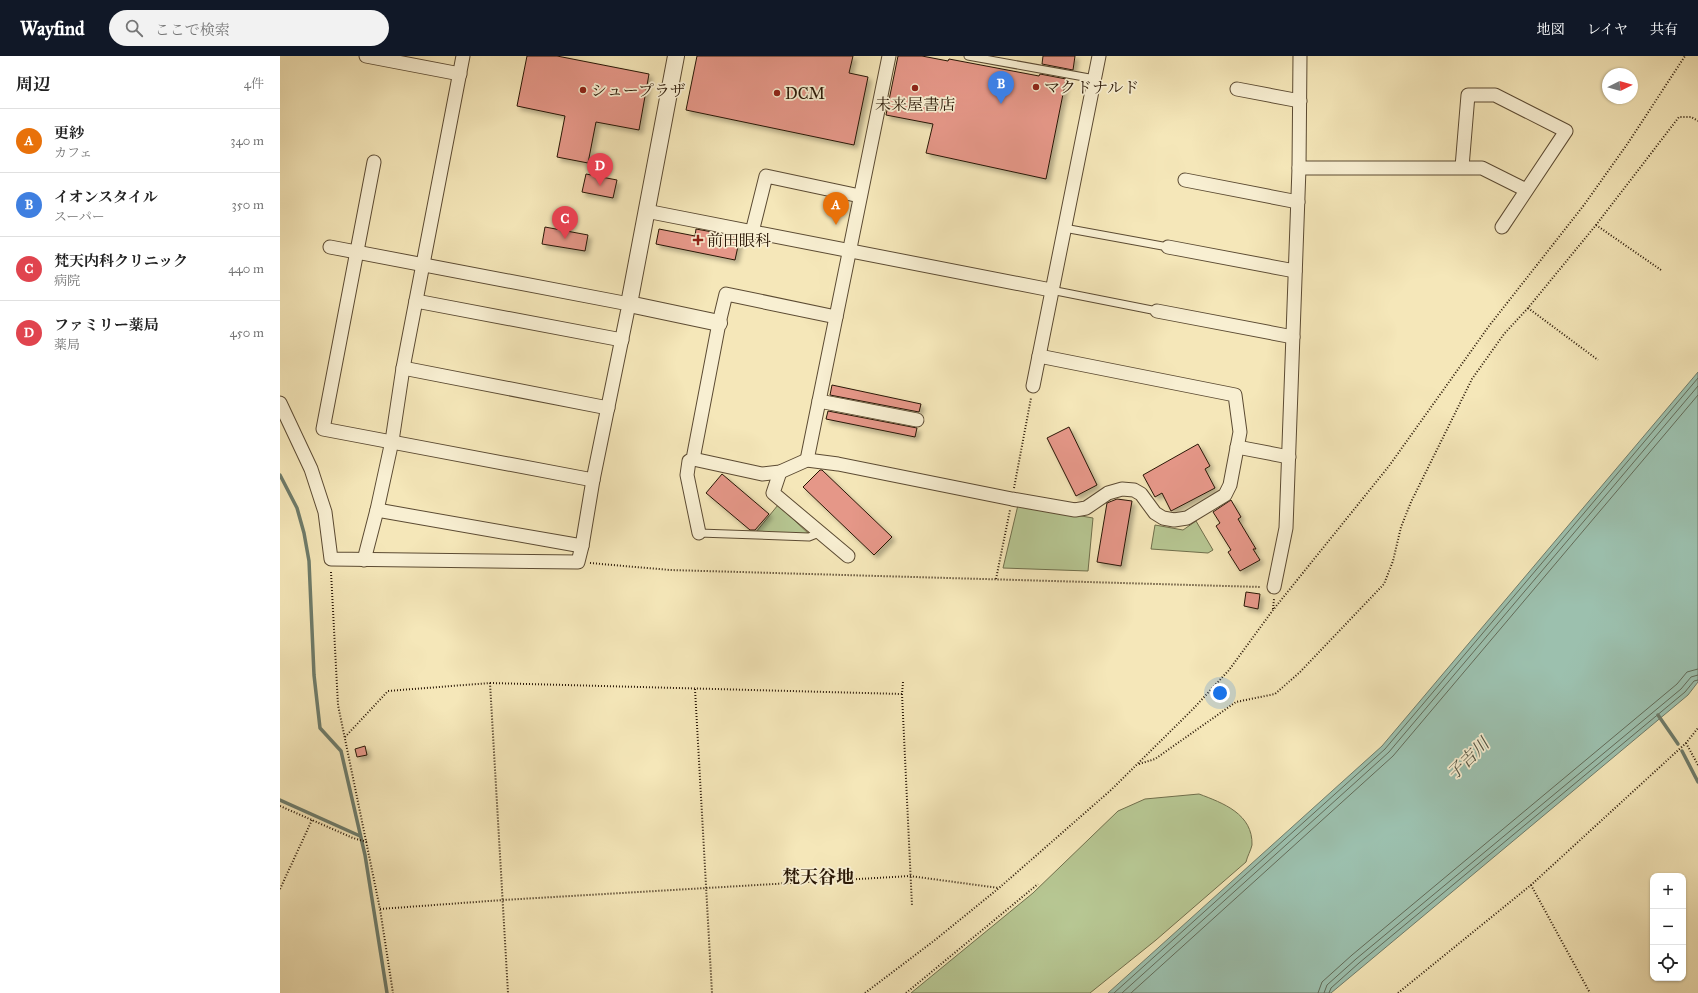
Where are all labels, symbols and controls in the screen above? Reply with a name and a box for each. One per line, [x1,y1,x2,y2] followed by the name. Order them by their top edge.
[109,10,389,46] search box
[20,17,85,40] text: Wayfind
[123,17,145,39] icon: search
[155,21,230,39] text: ここで検索
[1537,21,1565,38] text: 地図
[1587,21,1628,38] text: レイヤ
[1650,21,1678,38] text: 共有
[1602,68,1638,104] north arrow
[988,71,1014,104] pin: B
[16,74,50,95] text: 周辺
[244,76,264,92] text: 4件
[1044,78,1139,97] place label: マクドナルド
[591,81,686,100] place label: シュープラザ
[1031,82,1041,92] marker: マクドナルド
[910,83,920,93] marker: 未来屋書店
[785,84,825,103] place label: DCM
[578,85,588,95] marker: シュープラザ
[772,88,782,98] marker: DCM
[875,95,955,114] place label: 未来屋書店
[54,124,84,142] text: 更紗
[25,133,33,149] text: A
[230,133,264,149] text: 340 m
[54,145,92,161] text: カフェ
[587,153,613,186] pin: D
[54,188,158,206] text: イオンスタイル
[823,192,849,225] pin: A
[25,197,33,213] text: B
[231,197,264,213] text: 350 m
[552,206,578,239] pin: C
[54,209,105,225] text: スーパー
[707,231,771,250] place label: 前田眼科
[692,234,704,246] marker: 前田眼科
[54,252,188,270] text: 梵天内科クリニック
[25,261,33,277] text: C
[228,261,264,277] text: 440 m
[54,273,80,289] text: 病院
[54,316,159,334] text: ファミリー薬局
[24,325,34,341] text: D
[229,325,264,341] text: 450 m
[54,337,80,353] text: 薬局
[1210,683,1230,703] your location
[1443,732,1495,784] water label: 子吉川
[782,866,854,888] district label: 梵天谷地
[1650,873,1686,981] map controls
[1650,873,1686,909] button: +
[1650,909,1686,945] button: −
[1650,945,1686,981] button: locate

